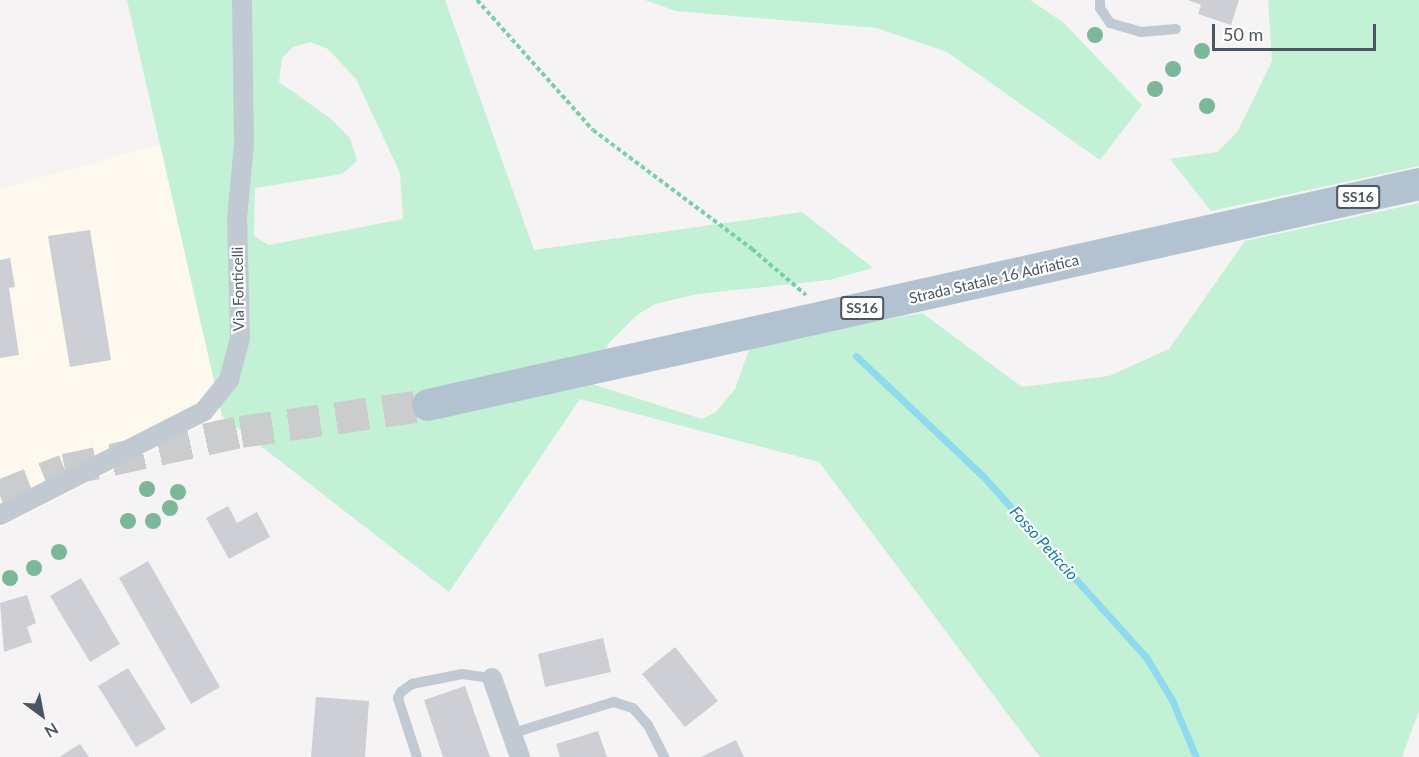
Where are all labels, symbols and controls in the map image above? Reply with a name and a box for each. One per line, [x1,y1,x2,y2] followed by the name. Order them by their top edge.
[1215,12,1378,50] scale bar
[1223,23,1263,45] text: 50 m
[1336,186,1380,208] road number: SS16
[228,247,248,331] street label: Via Fonticelli
[907,251,1081,307] street label: Strada Statale 16 Adriatica
[840,297,884,319] road number: SS16
[1006,502,1082,584] water label: Fosso Peticcio
[12,685,72,745] north arrow
[42,719,62,742] text: N

